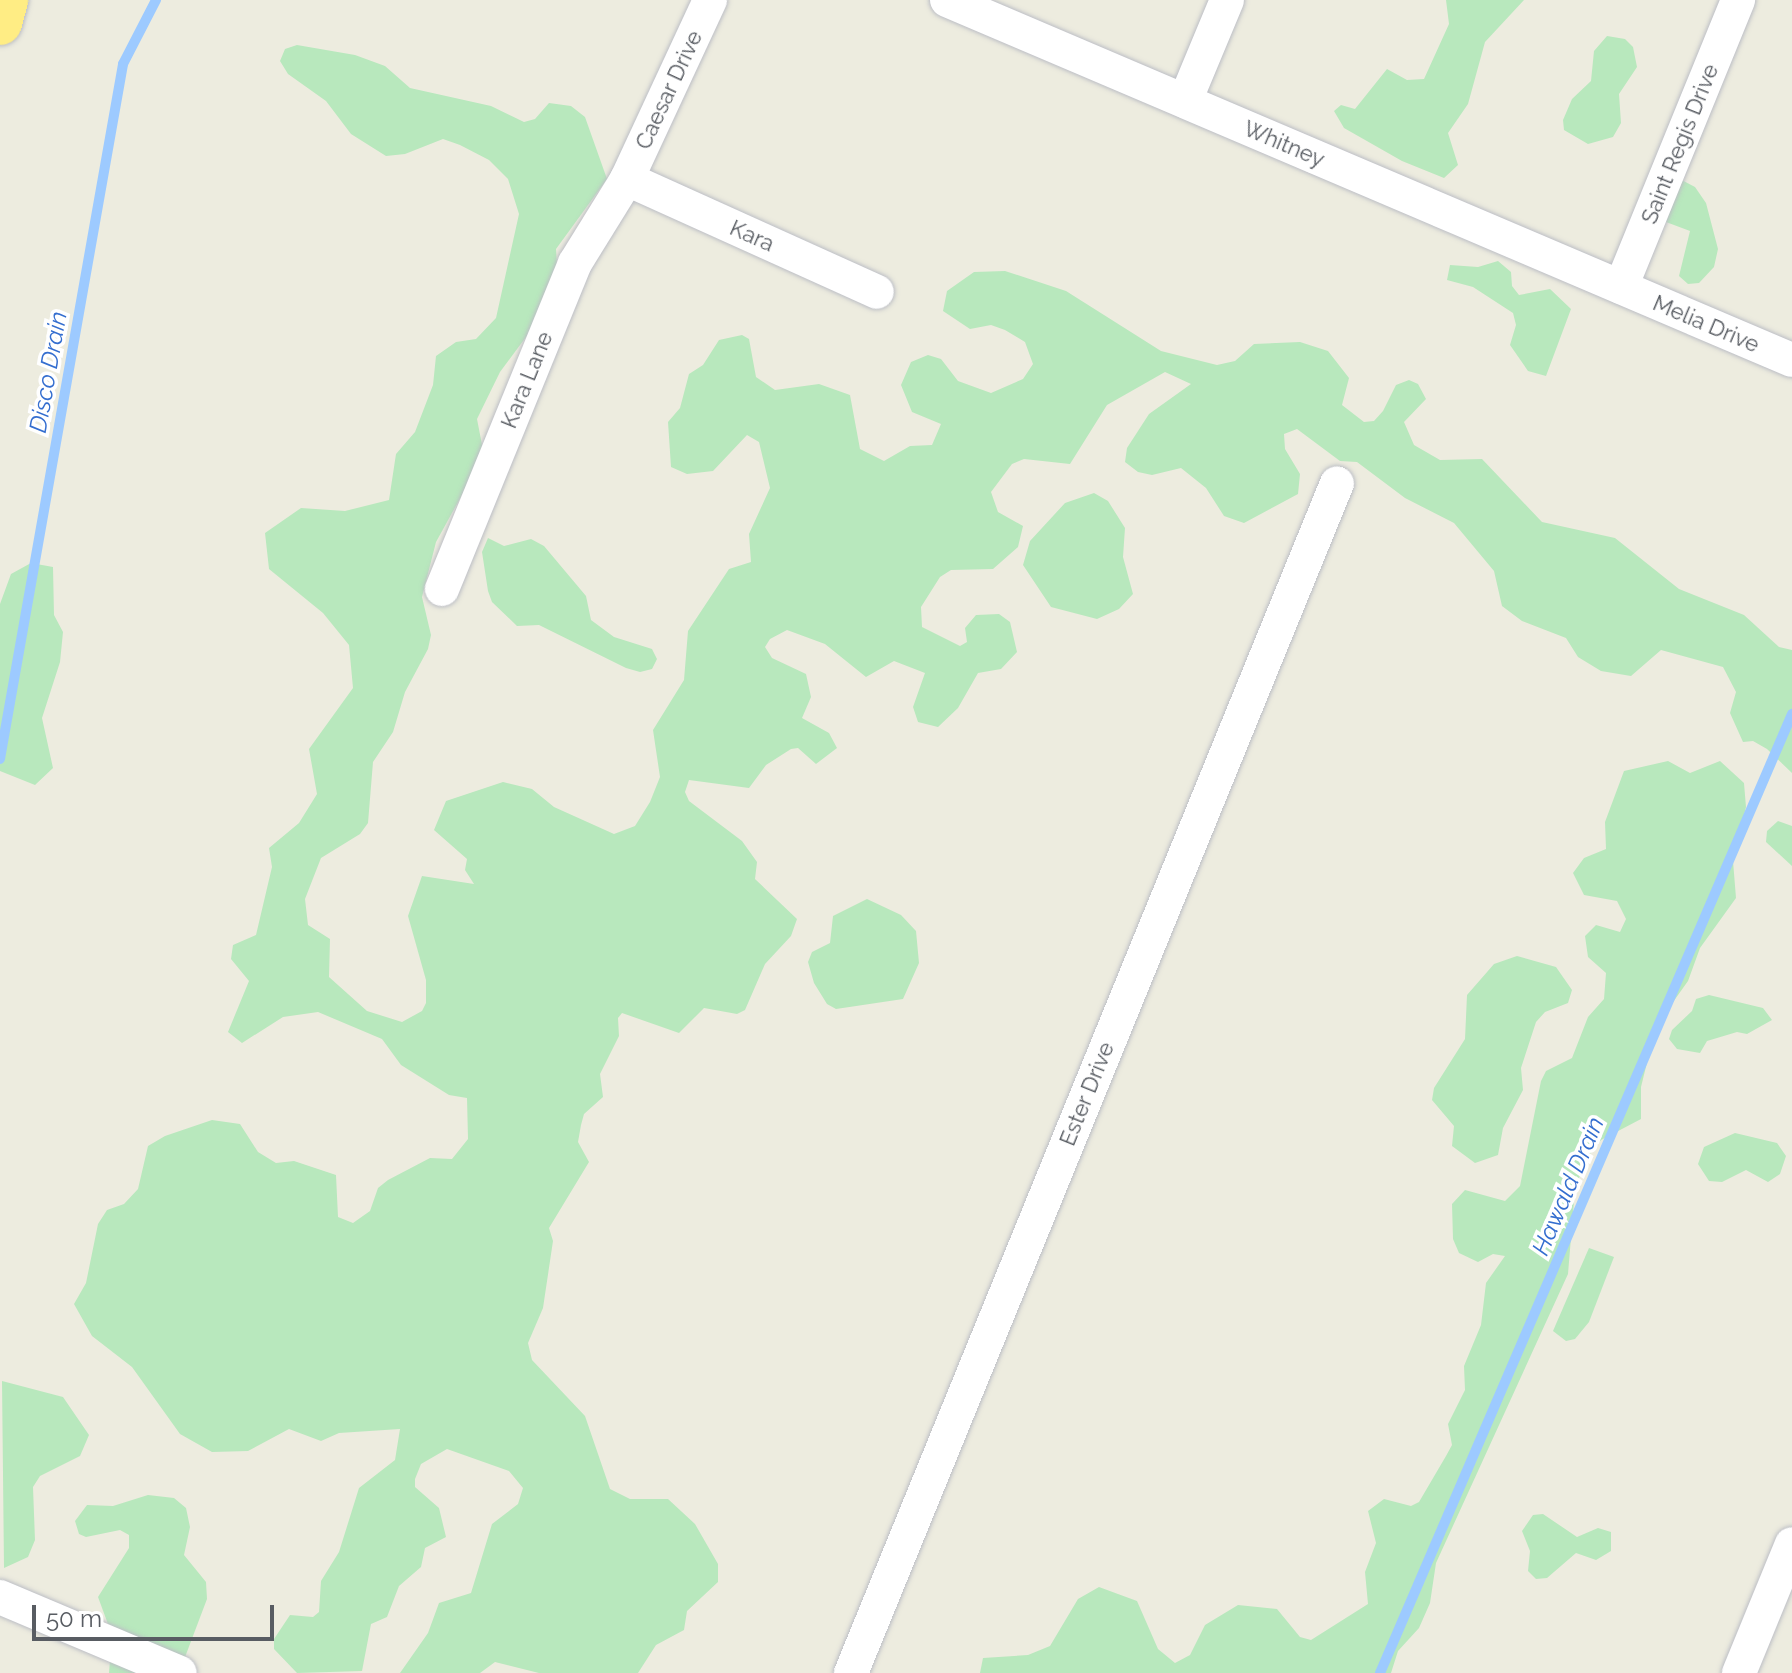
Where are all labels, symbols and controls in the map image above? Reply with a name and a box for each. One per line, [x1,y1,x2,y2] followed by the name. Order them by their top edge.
[630,26,708,154] street label: Caesar Drive
[1636,60,1724,228] street label: Saint Regis Drive
[1240,115,1328,173] street label: Whitney
[726,215,778,257] street label: Kara
[1649,290,1763,358] street label: Melia Drive
[23,309,73,435] water label: Disco Drain
[496,328,558,432] street label: Kara Lane
[1054,1038,1120,1150] street label: Ester Drive
[1526,1113,1610,1259] water label: Hawald Drain
[36,1589,278,1639] scale bar
[46,1604,102,1633] text: 50 m

